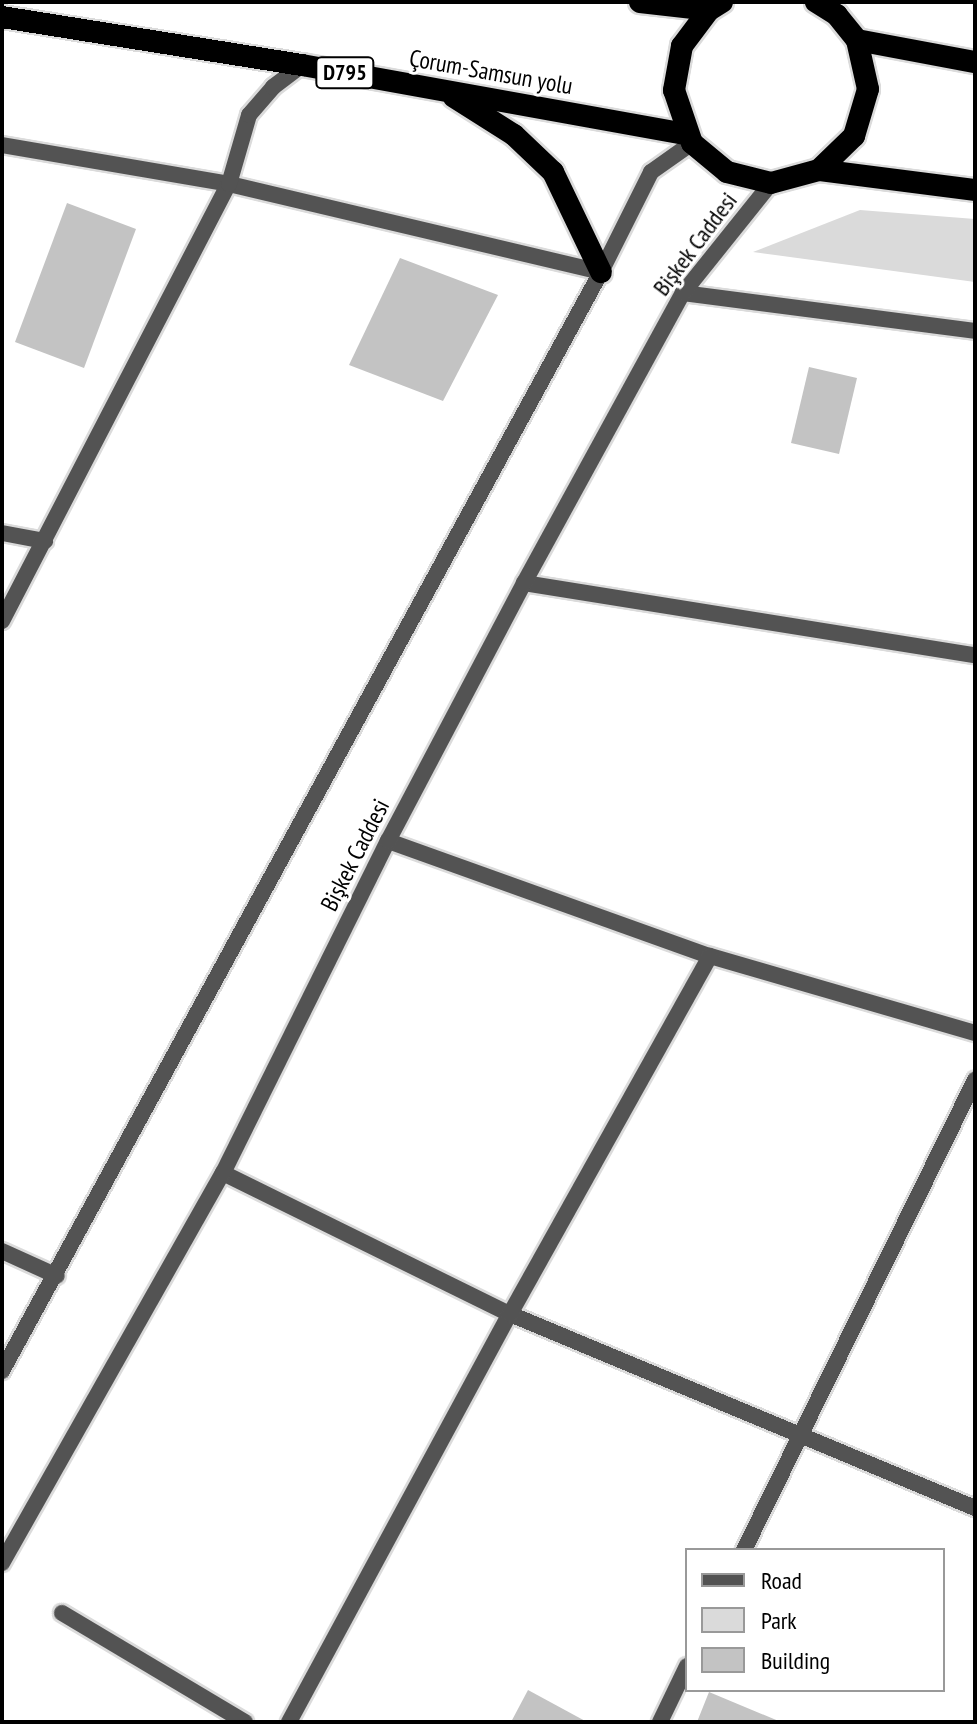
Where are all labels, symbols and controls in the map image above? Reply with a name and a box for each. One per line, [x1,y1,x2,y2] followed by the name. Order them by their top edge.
[407,43,575,101] street label: Çorum-Samsun yolu
[315,55,375,91] road number: D795
[647,186,743,302] street label: Bişkek Caddesi
[314,794,396,916] street label: Bişkek Caddesi
[685,1548,945,1692] legend
[761,1565,802,1596] text: Road
[761,1605,797,1636] text: Park
[761,1645,830,1676] text: Building

